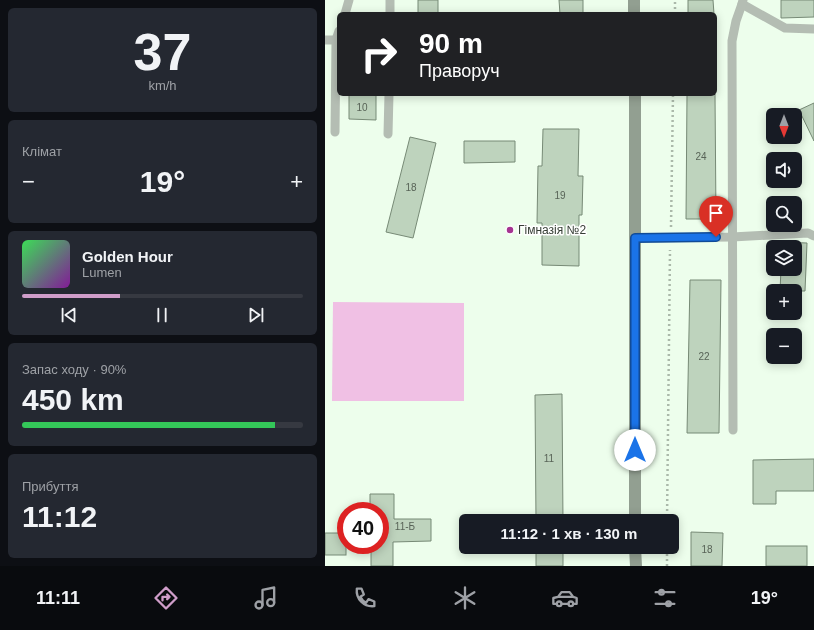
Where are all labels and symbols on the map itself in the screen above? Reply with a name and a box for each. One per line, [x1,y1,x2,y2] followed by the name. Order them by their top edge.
[356,102,368,113] house number: 10
[766,108,802,144] north arrow
[695,151,707,162] house number: 24
[405,182,417,193] house number: 18
[554,190,566,201] house number: 19
[699,196,733,237] pin
[518,223,586,237] place label: Гімназія №2
[505,225,515,235] marker: Гімназія №2
[698,351,710,362] house number: 22
[614,429,656,471] position arrow
[544,453,555,464] house number: 11
[337,502,389,554] speed limit sign: 40
[395,521,416,532] house number: 11-Б
[701,544,713,555] house number: 18

